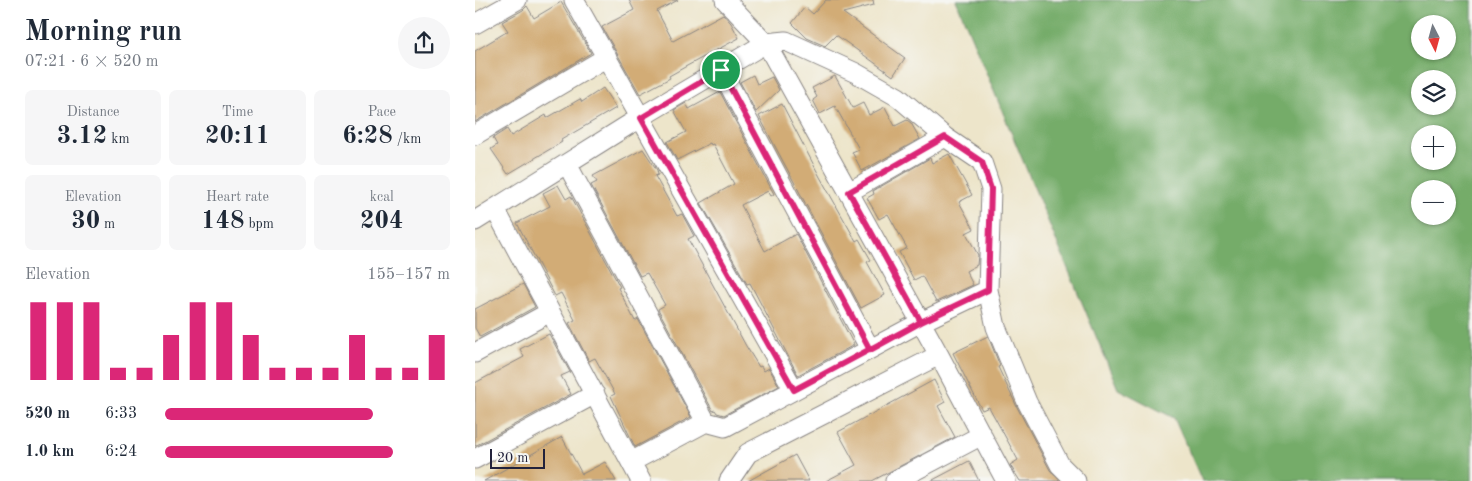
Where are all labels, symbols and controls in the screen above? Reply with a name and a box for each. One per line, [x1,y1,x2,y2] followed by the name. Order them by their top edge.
[1411,15,1456,60] north arrow
[1411,15,1456,225] map controls
[398,17,450,69] button: share
[25,19,182,47] text: Morning run
[700,49,742,91] pin
[25,54,158,70] text: 07:21 · 6 × 520 m
[707,56,735,84] icon: arrive
[1411,70,1456,115] button: layers
[67,105,120,119] text: Distance
[222,105,253,119] text: Time
[368,105,396,119] text: Pace
[57,124,107,149] text: 3.12
[205,124,270,149] text: 20:11
[342,124,393,149] text: 6:28
[1411,125,1456,170] button: +
[107,132,130,146] text: km
[393,132,421,146] text: /km
[1411,180,1456,225] button: −
[65,190,122,204] text: Elevation
[206,190,269,204] text: Heart rate
[370,190,394,204] text: kcal
[71,209,100,234] text: 30
[201,209,245,234] text: 148
[360,209,404,234] text: 204
[100,217,115,231] text: m
[245,217,274,231] text: bpm
[25,267,90,283] text: Elevation
[367,267,450,283] text: 155–157 m
[25,406,70,422] text: 520 m
[105,406,137,422] text: 6:33
[25,444,74,460] text: 1.0 km
[105,444,137,460] text: 6:24
[490,446,545,469] scale bar
[497,451,528,465] text: 20 m

